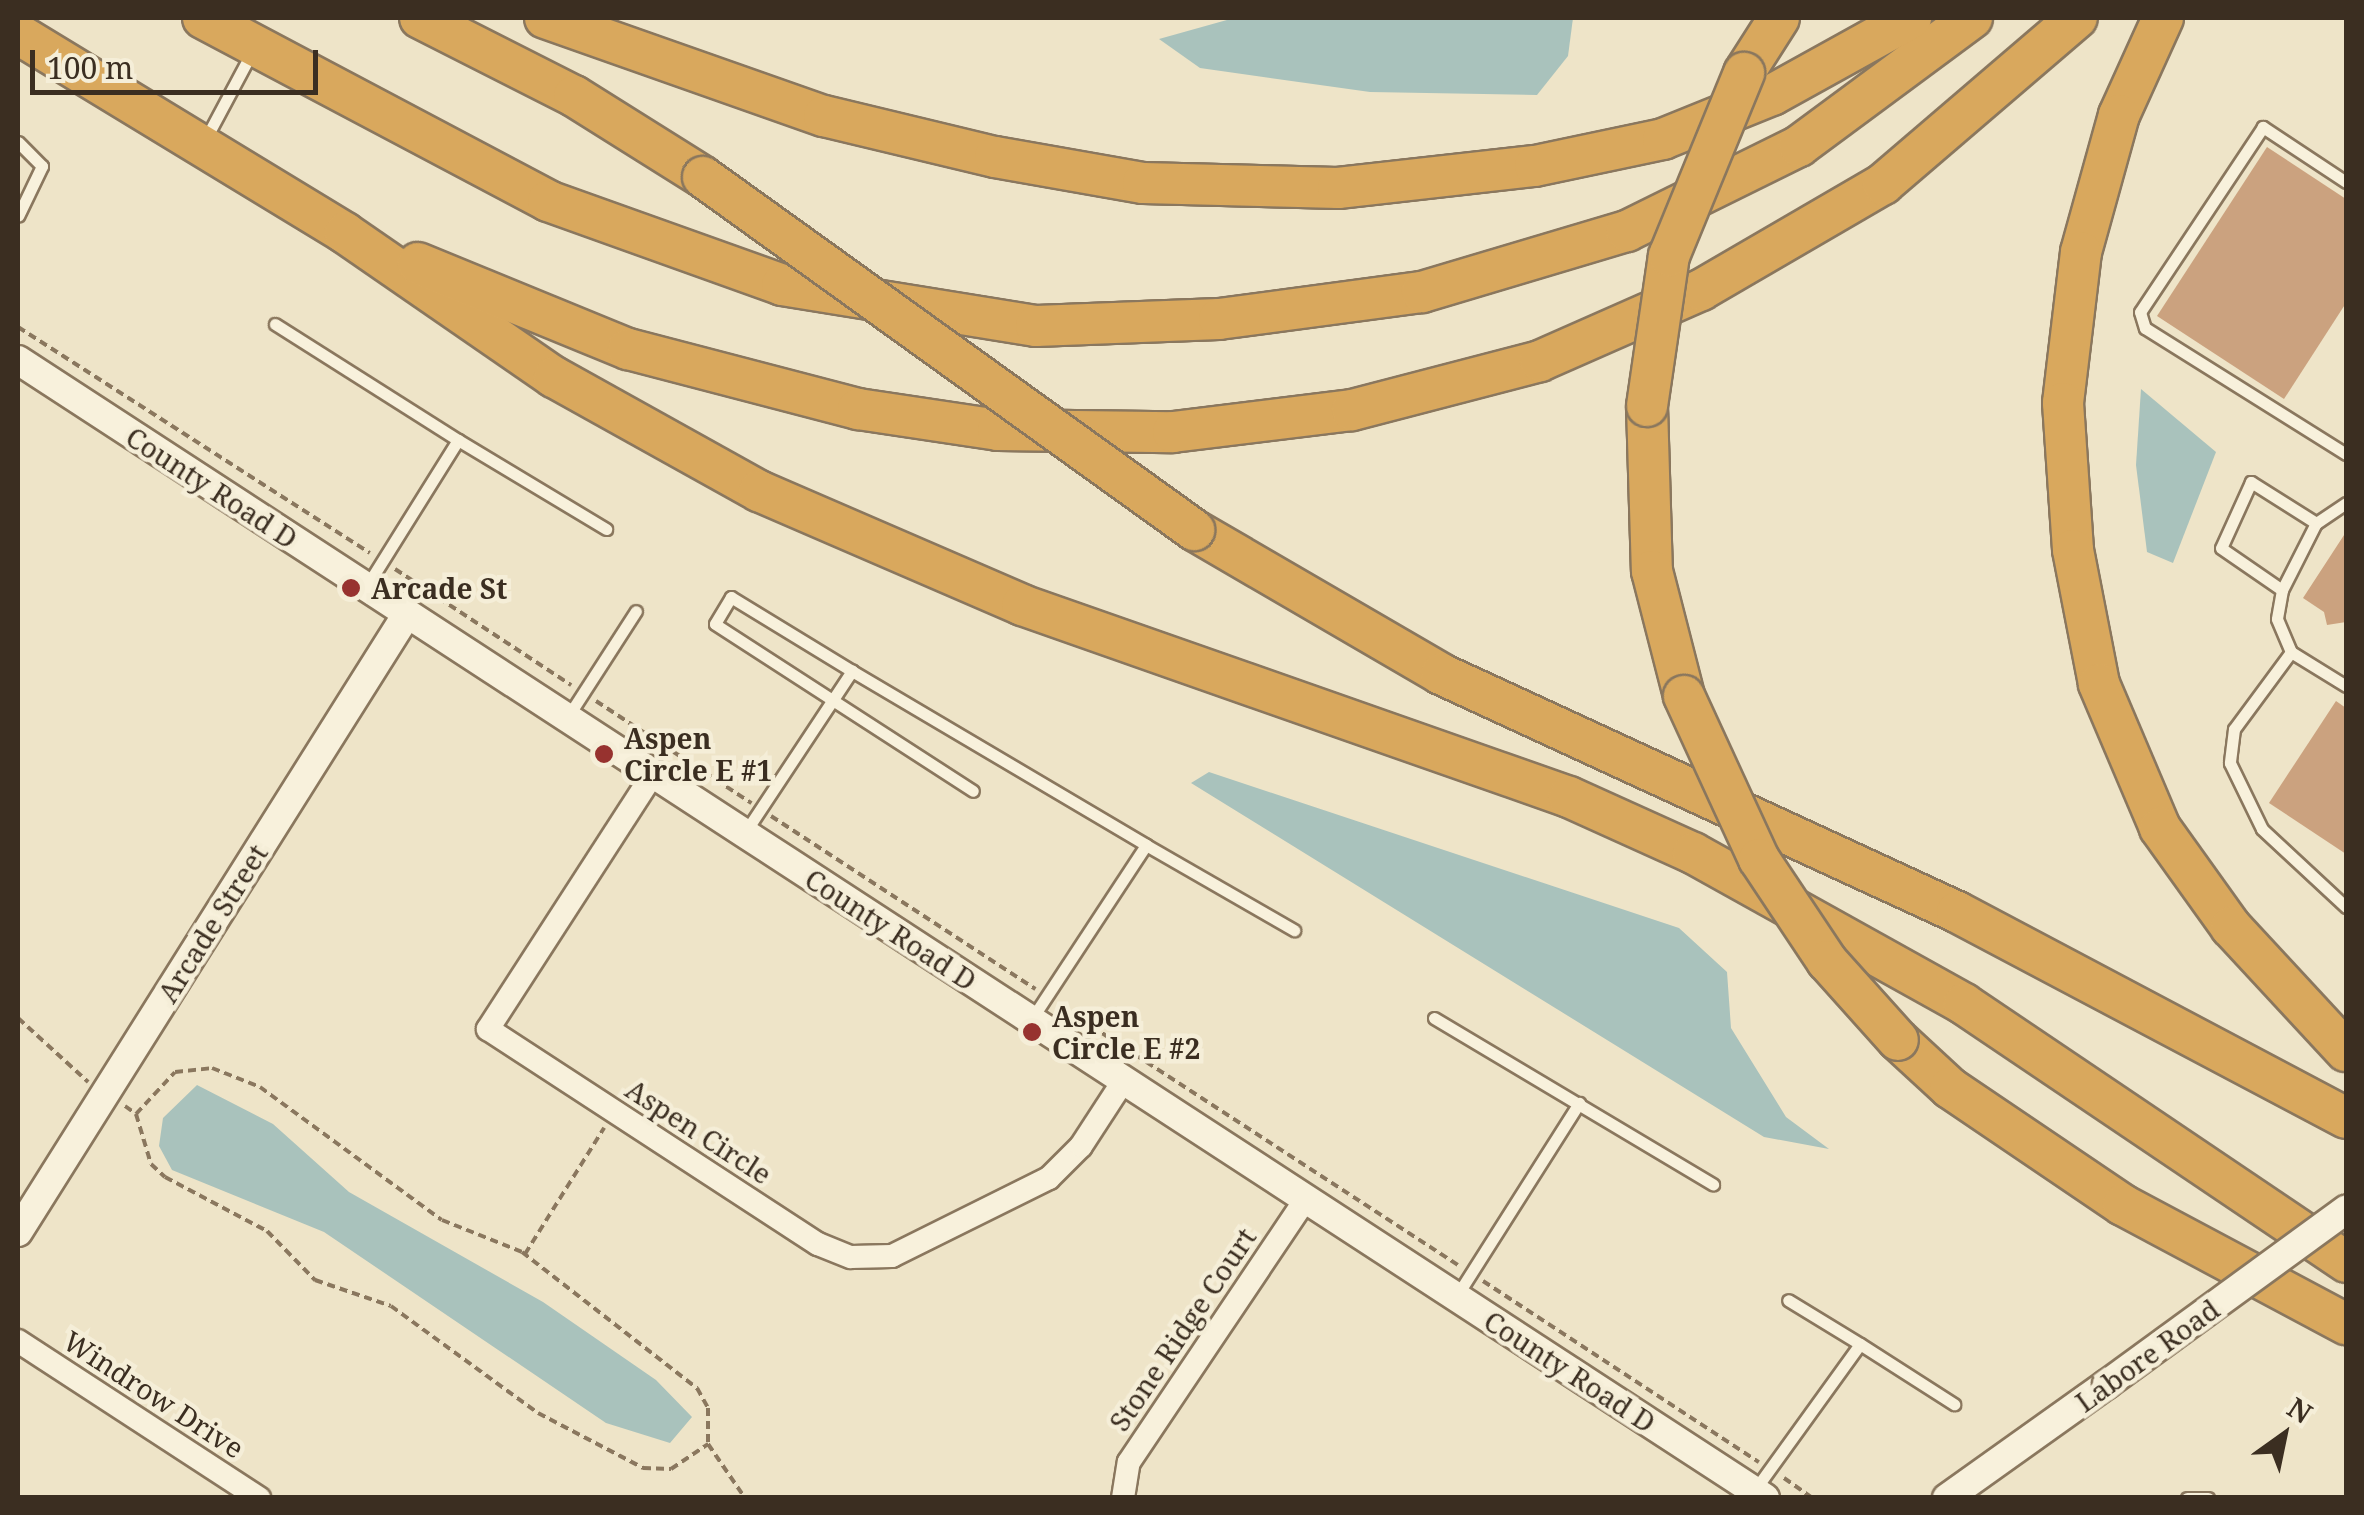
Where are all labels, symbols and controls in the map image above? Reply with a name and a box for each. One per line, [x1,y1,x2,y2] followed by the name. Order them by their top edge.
[35,30,322,92] scale bar
[47,47,133,88] text: 100 m
[120,419,304,555] street label: County Road D
[371,571,507,605] place label: Arcade St
[340,577,362,599] marker: Arcade St
[624,721,772,787] place label: Aspen Circle E #1
[593,743,615,765] marker: Aspen Circle E #1
[150,838,274,1008] street label: Arcade Street
[799,861,983,997] street label: County Road D
[1052,999,1200,1065] place label: Aspen Circle E #2
[1021,1021,1043,1043] marker: Aspen Circle E #2
[620,1072,778,1190] street label: Aspen Circle
[1102,1221,1262,1437] street label: Stone Ridge Court
[2069,1292,2225,1418] street label: Labore Road
[1478,1303,1662,1439] street label: County Road D
[58,1323,250,1465] street label: Windrow Drive
[2234,1385,2334,1485] north arrow
[2281,1388,2320,1432] text: N

